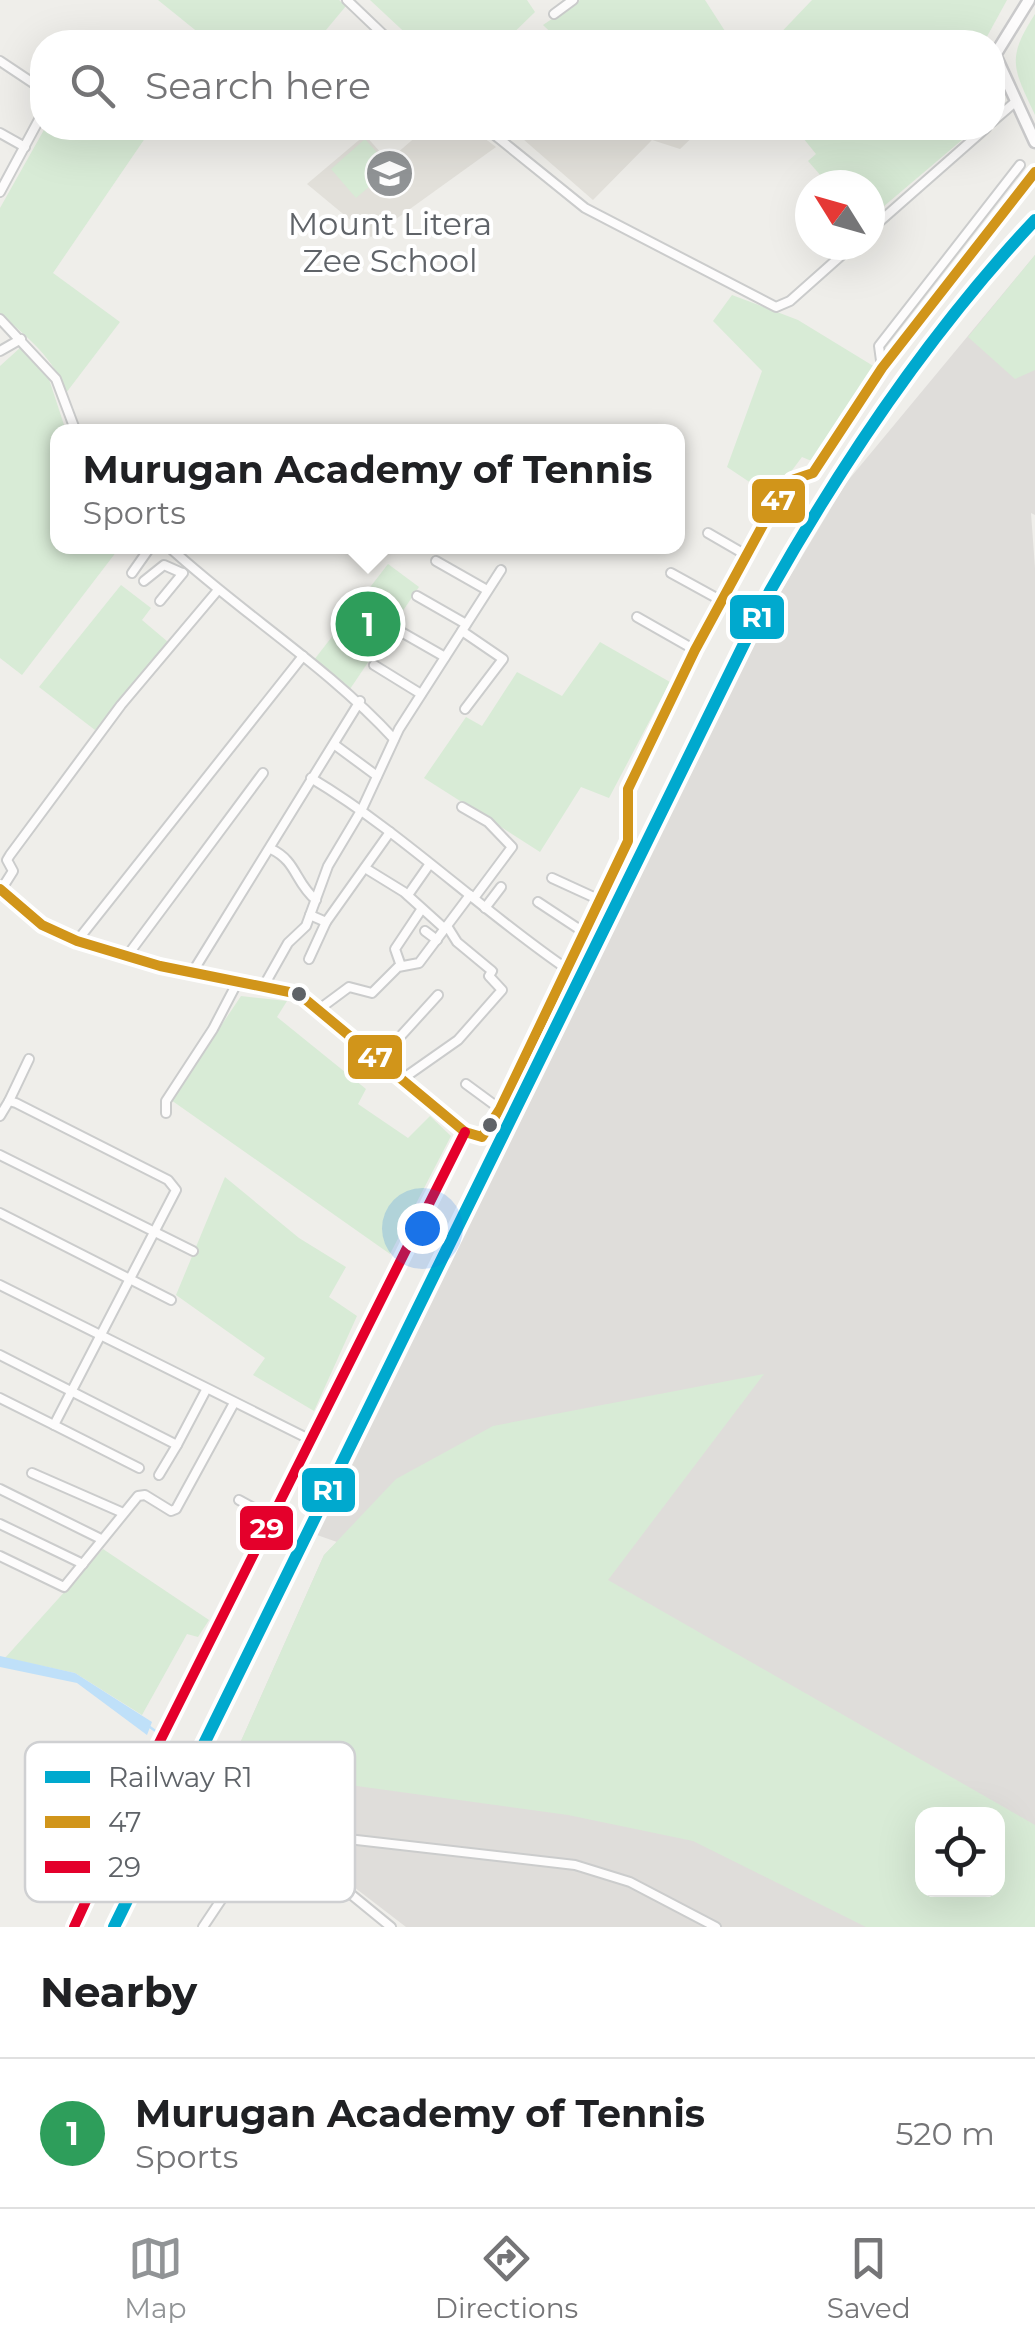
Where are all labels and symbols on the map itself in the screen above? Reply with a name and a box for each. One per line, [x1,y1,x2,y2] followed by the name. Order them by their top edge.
[364,147,416,199] school or university icon: Mount Litera Zee School
[795,170,885,260] north arrow
[288,204,492,280] place label: Mount Litera Zee School
[750,477,807,525] line badge: 47
[760,483,796,517] text: 47
[336,586,400,662] pin: 1
[728,593,786,641] line badge: R1
[741,600,773,634] text: R1
[289,984,309,1004] unlabelled marker
[346,1033,404,1081] line badge: 47
[357,1040,393,1074] text: 47
[480,1115,500,1135] unlabelled marker
[397,1203,448,1254] your location
[300,1466,357,1514] line badge: R1
[312,1473,344,1507] text: R1
[238,1504,295,1552] line badge: 29
[250,1511,284,1545] text: 29
[25,1742,355,1902] legend
[108,1760,253,1794] text: Railway R1
[108,1805,142,1839] text: 47
[108,1850,141,1884] text: 29

